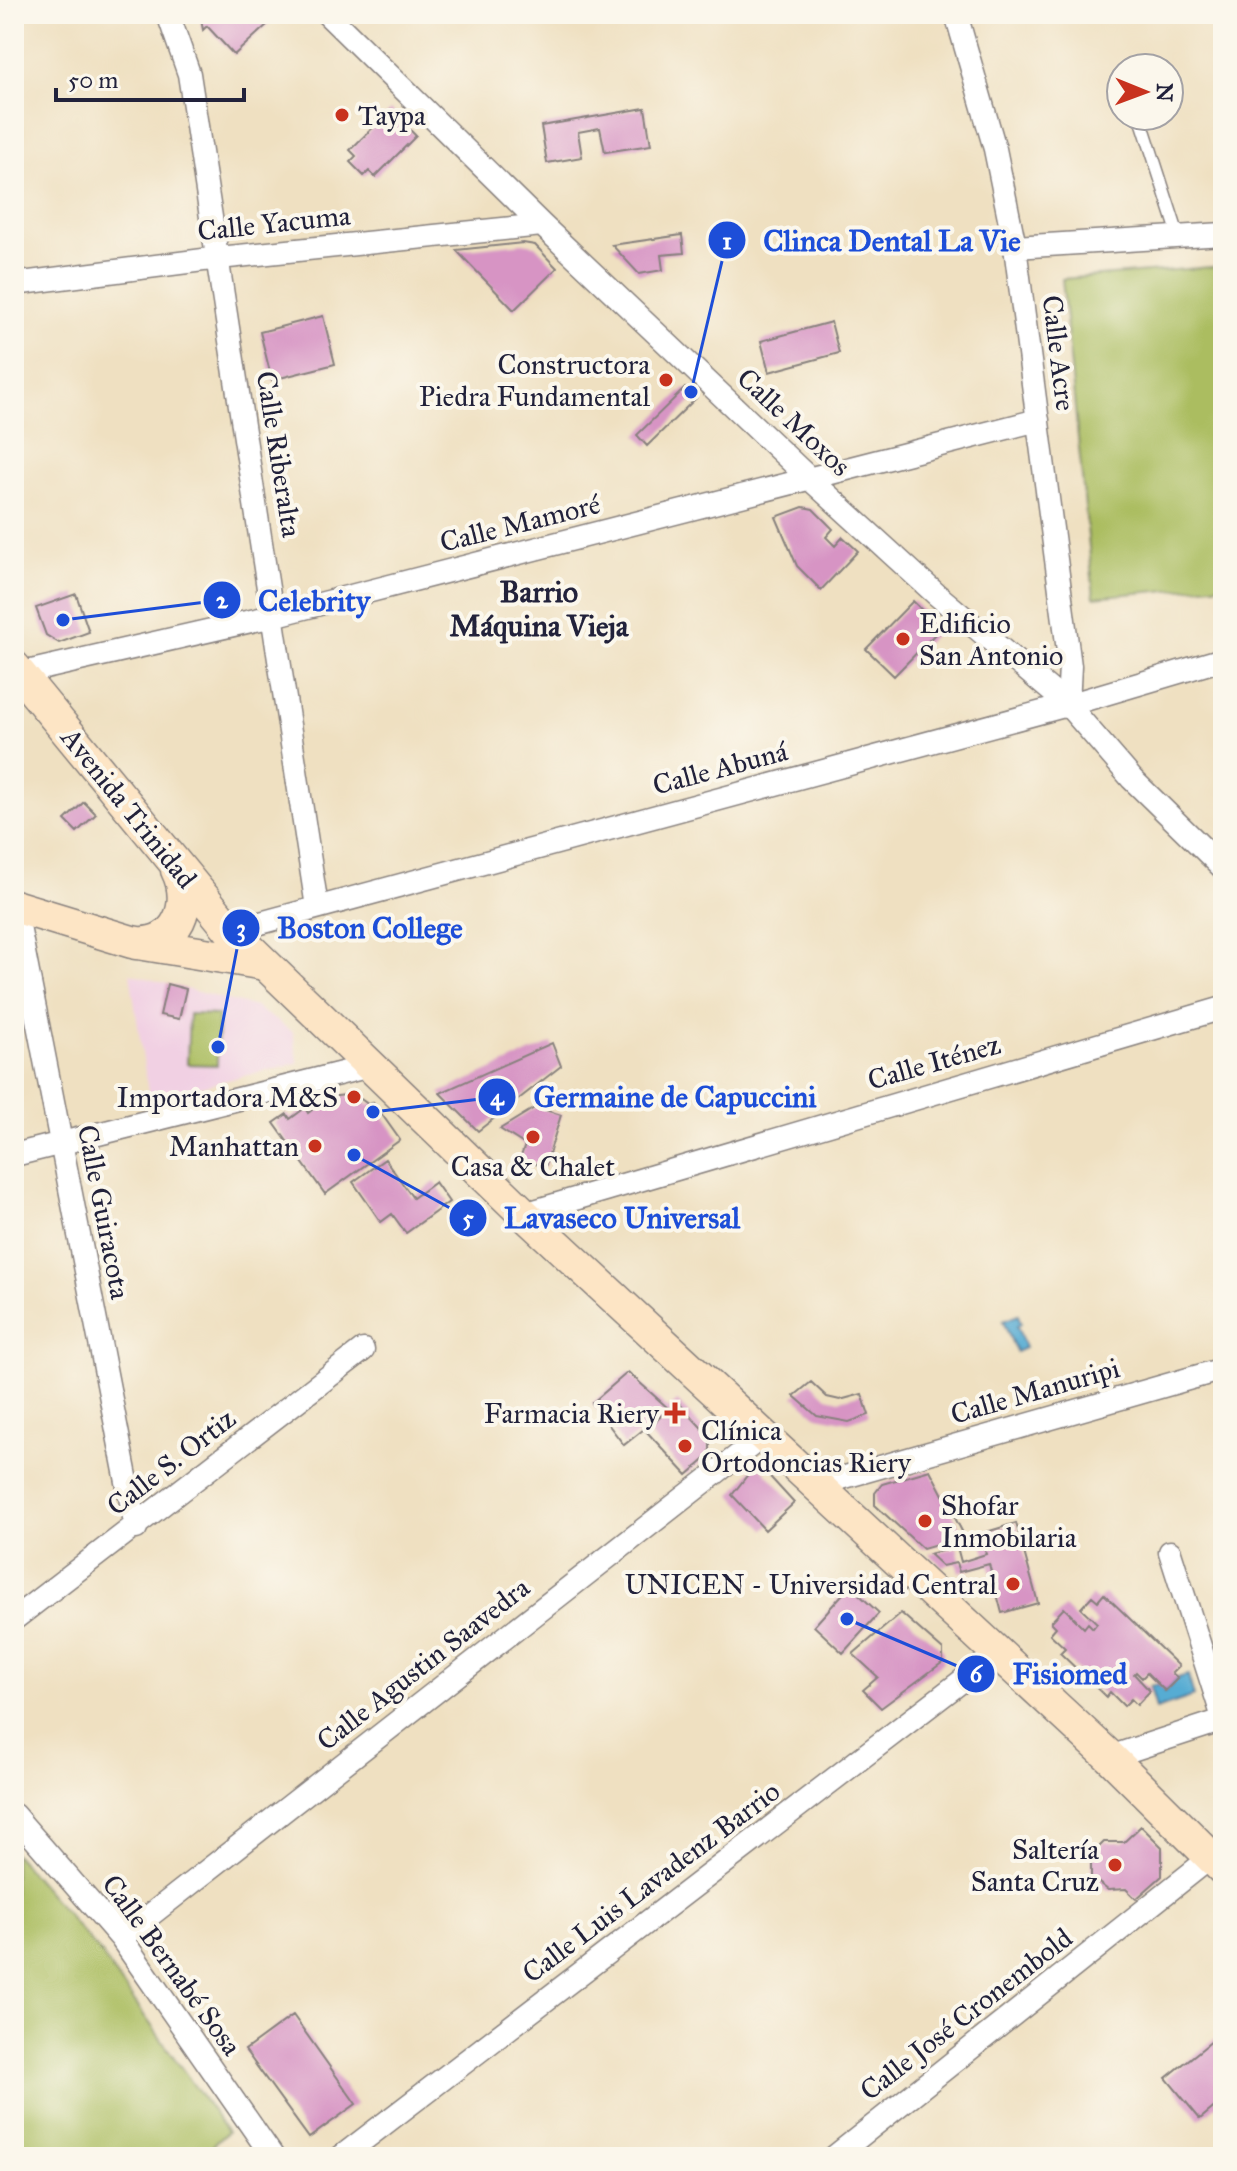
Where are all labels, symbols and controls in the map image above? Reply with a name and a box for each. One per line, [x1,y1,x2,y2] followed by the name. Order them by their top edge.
[56,52,244,102] scale bar
[1105,52,1185,132] north arrow
[68,65,118,95] text: 50 m
[1151,83,1178,102] text: N
[358,98,426,133] place label: Taypa
[333,106,351,124] marker: Taypa
[196,198,352,248] street label: Calle Yacuma
[707,213,1037,267] callout: Clinca Dental La Vie
[763,223,1021,259] text: Clinca Dental La Vie
[722,226,732,256] text: 1
[1035,293,1083,413] street label: Calle Acre
[419,347,650,414] place label: Constructora Piedra Fundamental
[730,360,858,484] street label: Calle Moxos
[249,368,309,540] street label: Calle Riberalta
[657,371,675,389] marker: Constructora Piedra Fundamental
[436,486,604,560] street label: Calle Mamoré
[202,573,386,627] callout: Celebrity
[450,574,630,644] district label: Barrio Máquina Vieja
[258,583,371,619] text: Celebrity
[216,585,229,615] text: 2
[919,606,1063,673] place label: Edificio San Antonio
[894,630,912,648] marker: Edificio San Antonio
[53,720,204,895] street label: Avenida Trinidad
[649,733,791,803] street label: Calle Abuná
[221,901,479,955] callout: Boston College
[277,910,463,946] text: Boston College
[236,913,246,943] text: 3
[864,1026,1004,1098] street label: Calle Iténez
[477,1070,832,1124] callout: Germaine de Capuccini
[533,1079,817,1115] text: Germaine de Capuccini
[117,1080,338,1115] place label: Importadora M&S
[490,1082,505,1112] text: 4
[345,1088,363,1106] marker: Importadora M&S
[70,1122,138,1302] street label: Calle Guiracota
[524,1128,542,1146] marker: Casa & Chalet
[169,1129,299,1164] place label: Manhattan
[306,1137,324,1155] marker: Manhattan
[451,1149,615,1184] place label: Casa & Chalet
[448,1191,756,1245] callout: Lavaseco Universal
[504,1200,741,1236] text: Lavaseco Universal
[462,1203,474,1233] text: 5
[946,1350,1124,1432] street label: Calle Manuripi
[484,1396,660,1431] place label: Farmacia Riery
[100,1401,242,1523] street label: Calle S. Ortiz
[666,1404,684,1422] marker: Farmacia Riery
[701,1413,912,1480] place label: Clínica Ortodoncias Riery
[676,1437,694,1455] marker: Clínica Ortodoncias Riery
[941,1488,1077,1555] place label: Shofar Inmobilaria
[916,1512,934,1530] marker: Shofar Inmobilaria
[624,1567,997,1602] place label: UNICEN - Universidad Central
[310,1570,537,1758] street label: Calle Agustin Saavedra
[1004,1575,1022,1593] marker: UNICEN - Universidad Central
[956,1647,1143,1701] callout: Fisiomed
[1013,1656,1128,1692] text: Fisiomed
[970,1659,984,1689] text: 6
[515,1774,787,1990] street label: Calle Luis Lavadenz Barrio
[971,1832,1099,1899] place label: Saltería Santa Cruz
[1106,1856,1124,1874] marker: Saltería Santa Cruz
[95,1868,249,2062] street label: Calle Bernabé Sosa
[853,1920,1079,2108] street label: Calle José Cronembold

